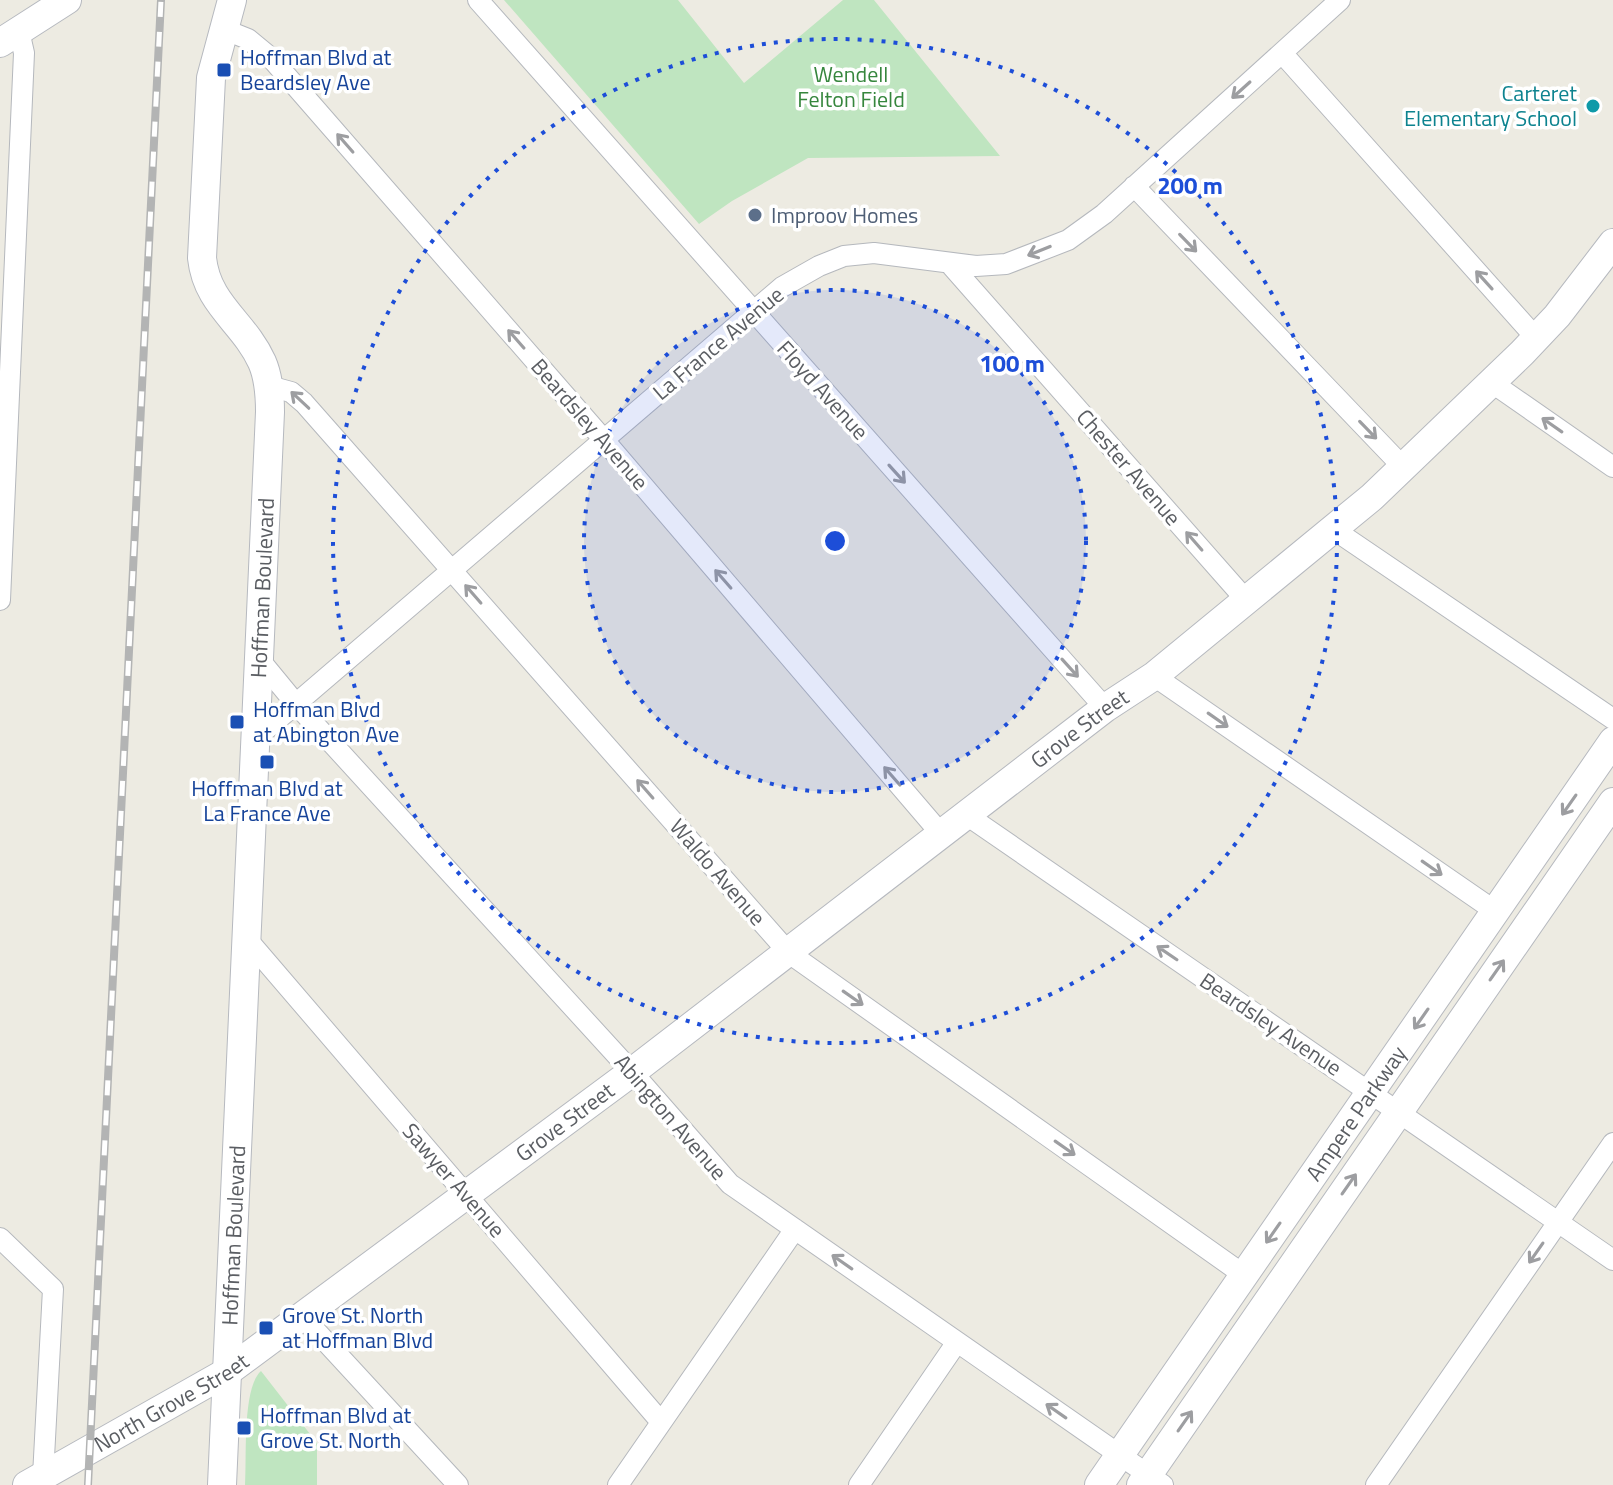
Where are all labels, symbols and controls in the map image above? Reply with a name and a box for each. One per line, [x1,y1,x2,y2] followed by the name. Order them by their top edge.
[240,40,392,99] place label: Hoffman Blvd at Beardsley Ave
[797,57,905,116] park label: Wendell Felton Field
[215,61,233,79] marker: Hoffman Blvd at Beardsley Ave
[1404,76,1577,135] place label: Carteret Elementary School
[1232,81,1252,99] one-way arrow
[1584,97,1602,115] marker: Carteret Elementary School
[336,134,354,154] one-way arrow
[1157,167,1223,203] text: 200 m
[771,198,918,232] place label: Improov Homes
[746,206,764,224] marker: Improov Homes
[1179,232,1197,252] one-way arrow
[1027,245,1052,260] one-way arrow
[1475,270,1493,290] one-way arrow
[645,278,791,408] street label: La France Avenue
[507,330,525,350] one-way arrow
[769,333,877,447] street label: Floyd Avenue
[979,345,1045,381] text: 100 m
[523,351,657,497] street label: Beardsley Avenue
[290,391,310,410] one-way arrow
[1069,401,1189,533] street label: Chester Avenue
[1541,417,1563,433] one-way arrow
[1358,420,1377,440] one-way arrow
[888,463,906,483] one-way arrow
[241,497,283,679] street label: Hoffman Boulevard
[821,527,849,555] centre of rings
[1186,532,1204,552] one-way arrow
[714,569,732,589] one-way arrow
[464,585,482,605] one-way arrow
[1060,658,1078,678] one-way arrow
[1023,680,1136,777] street label: Grove Street
[253,692,399,751] place label: Hoffman Blvd at Abington Ave
[1206,712,1228,728] one-way arrow
[228,713,246,731] marker: Hoffman Blvd at Abington Ave
[258,753,276,771] marker: Hoffman Blvd at La France Ave
[883,766,901,787] one-way arrow
[191,771,343,830] place label: Hoffman Blvd at La France Ave
[636,780,654,800] one-way arrow
[1561,793,1577,815] one-way arrow
[662,811,774,933] street label: Waldo Avenue
[1420,860,1442,876] one-way arrow
[1157,945,1179,961] one-way arrow
[1489,959,1505,982] one-way arrow
[1193,964,1349,1084] street label: Beardsley Avenue
[842,989,863,1006] one-way arrow
[1413,1007,1429,1029] one-way arrow
[1297,1038,1415,1188] street label: Ampere Parkway
[607,1046,735,1188] street label: Abington Avenue
[508,1074,621,1170] street label: Grove Street
[394,1115,514,1245] street label: Sawyer Avenue
[1054,1140,1075,1157] one-way arrow
[212,1144,254,1326] street label: Hoffman Boulevard
[1341,1173,1357,1195] one-way arrow
[1265,1221,1281,1243] one-way arrow
[1528,1241,1544,1263] one-way arrow
[832,1254,854,1270] one-way arrow
[282,1298,433,1357] place label: Grove St. North at Hoffman Blvd
[257,1319,275,1337] marker: Grove St. North at Hoffman Blvd
[87,1344,256,1461] street label: North Grove Street
[260,1398,412,1457] place label: Hoffman Blvd at Grove St. North
[1045,1403,1067,1419] one-way arrow
[1177,1410,1193,1432] one-way arrow
[235,1419,253,1437] marker: Hoffman Blvd at Grove St. North

